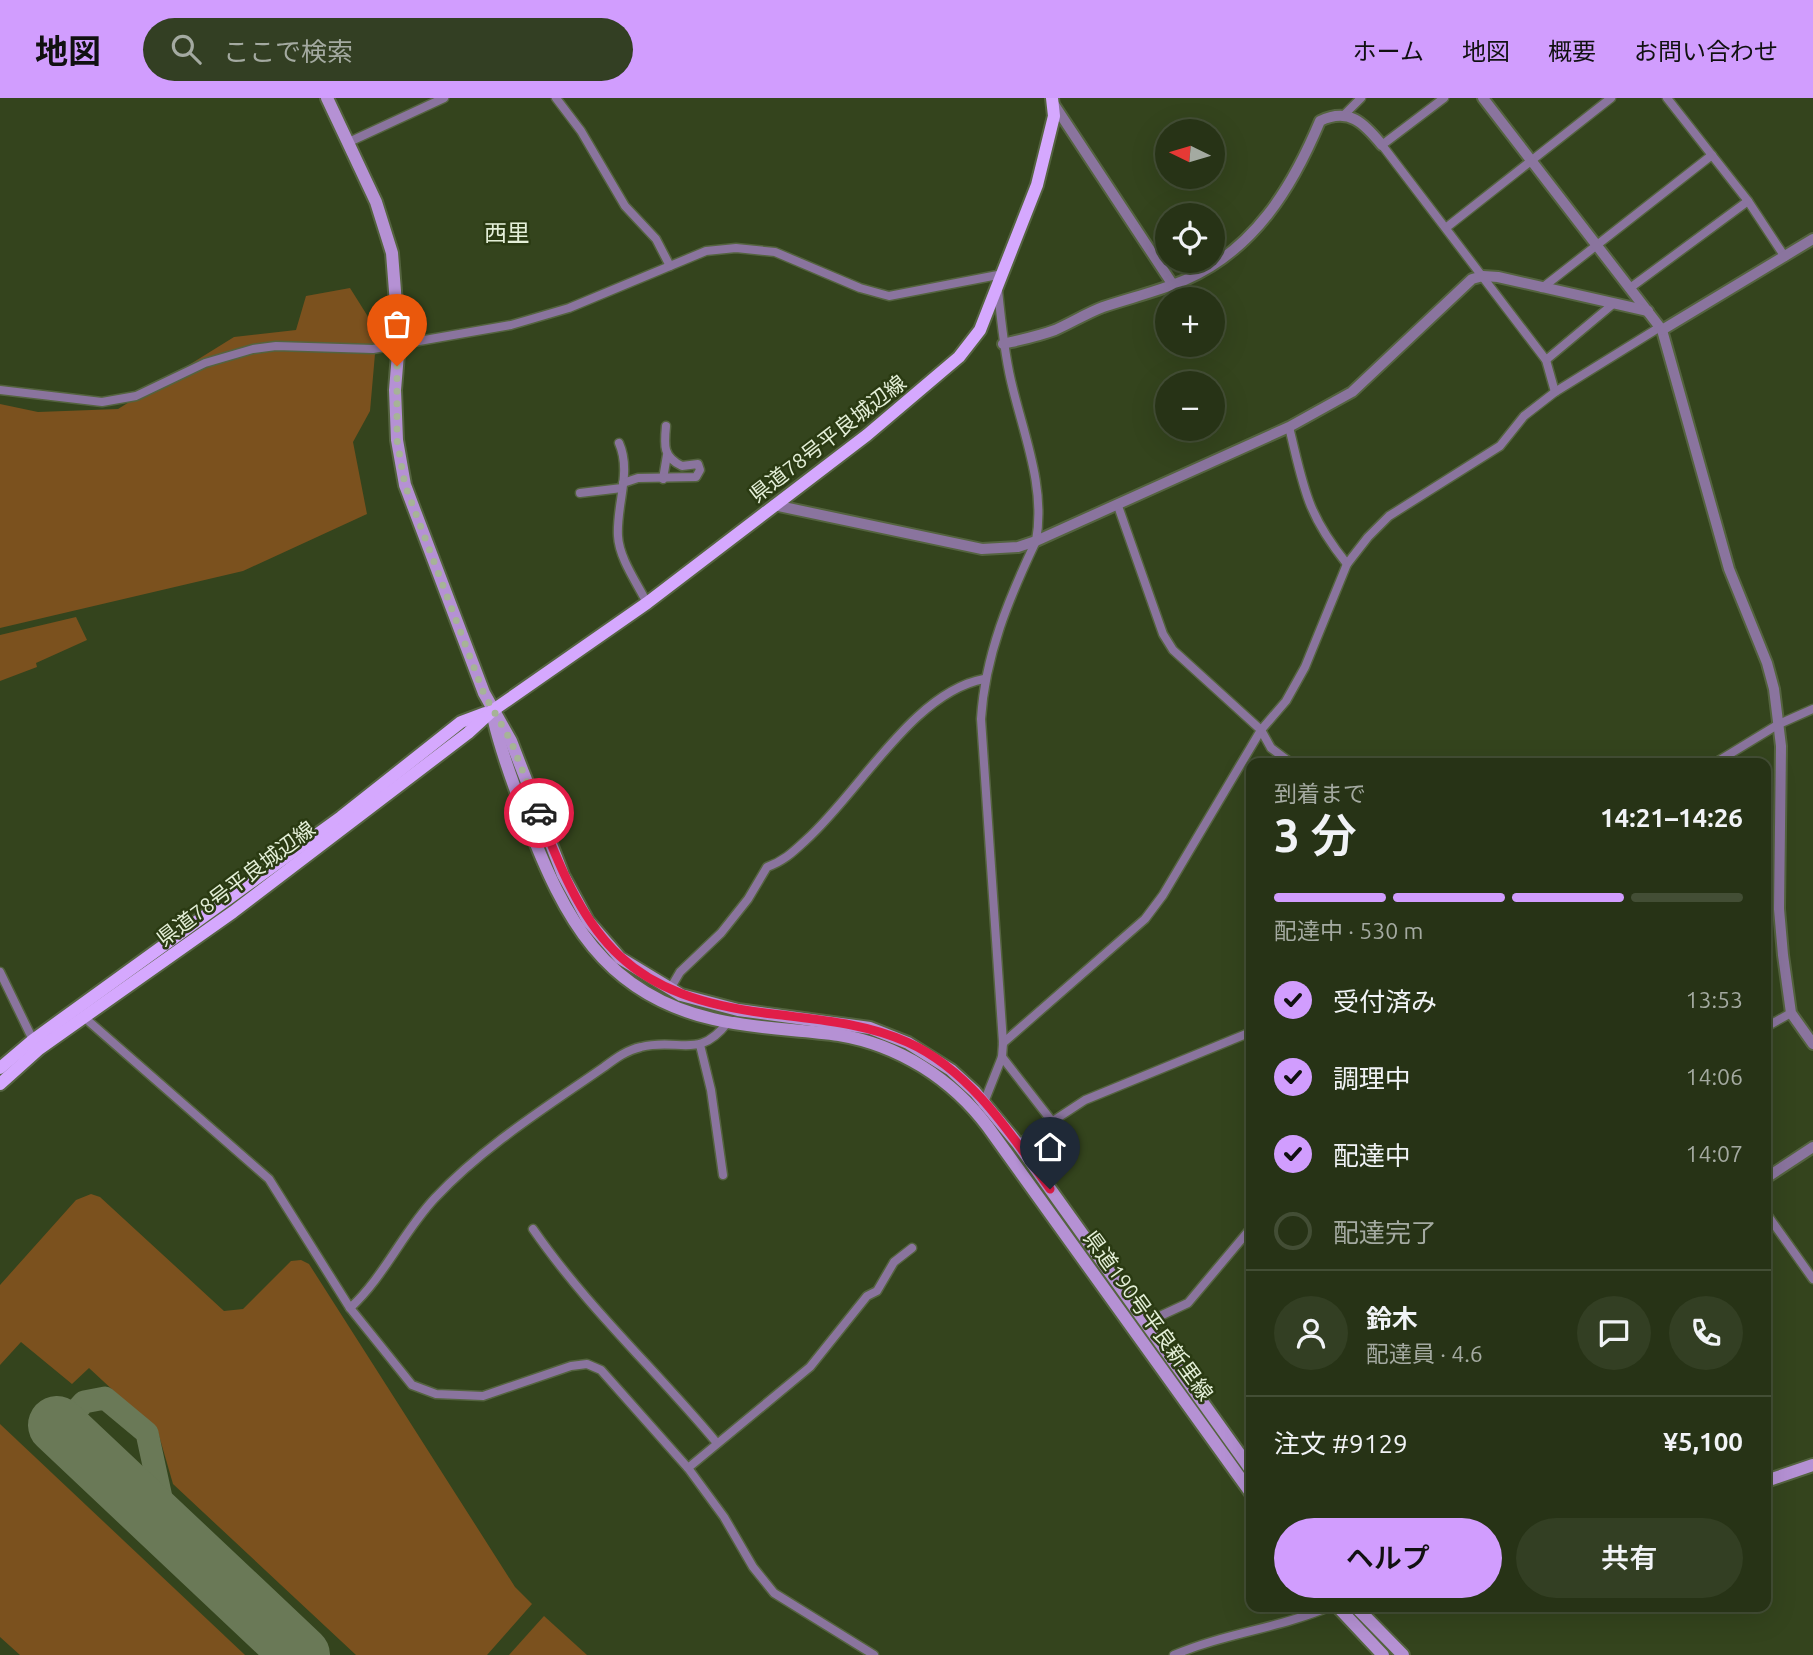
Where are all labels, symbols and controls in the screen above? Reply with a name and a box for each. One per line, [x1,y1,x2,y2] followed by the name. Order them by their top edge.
[143,18,633,81] search box
[167,30,205,68] icon: search
[35,32,101,69] text: 地図
[223,37,353,66] text: ここで検索
[1353,38,1424,65] text: ホーム
[1462,38,1510,65] text: 地図
[1548,38,1596,65] text: 概要
[1634,38,1778,65] text: お問い合わせ
[1155,119,1225,189] north arrow
[1155,119,1225,441] map controls
[1155,203,1225,273] button: locate
[484,220,530,245] district label: 西里
[1155,287,1225,357] button: +
[367,294,427,366] pin
[378,305,416,343] icon: bag
[744,370,910,507] street label: 県道78号平良城辺線
[1155,371,1225,441] button: −
[504,778,574,848] courier
[1274,781,1366,806] text: 到着まで
[520,794,558,832] icon: car
[1600,803,1743,832] text: 14:21–14:26
[1274,809,1357,861] text: 3 分
[152,816,319,950] street label: 県道78号平良城辺線
[1274,918,1423,943] text: 配達中 · 530 m
[1274,981,1312,1019] icon: check
[1333,987,1437,1016] text: 受付済み
[1685,987,1743,1012] text: 13:53
[1274,1058,1312,1096] icon: check
[1333,1064,1411,1093] text: 調理中
[1685,1064,1743,1089] text: 14:06
[1020,1117,1080,1189] pin
[1031,1128,1069,1166] icon: home
[1274,1135,1312,1173] icon: check
[1333,1141,1411,1170] text: 配達中
[1685,1141,1743,1166] text: 14:07
[1333,1218,1437,1247] text: 配達完了
[1079,1226,1218,1405] street label: 県道190号平良新里線
[1274,1296,1348,1370] button: person
[1577,1296,1651,1370] button: chat
[1669,1296,1743,1370] button: phone
[1366,1304,1418,1333] text: 鈴木
[1366,1341,1483,1366] text: 配達員 · 4.6
[1663,1427,1743,1456] text: ¥5,100
[1274,1429,1408,1458] text: 注文 #9129
[1274,1518,1502,1598] button: ヘルプ
[1516,1518,1743,1598] button: 共有

